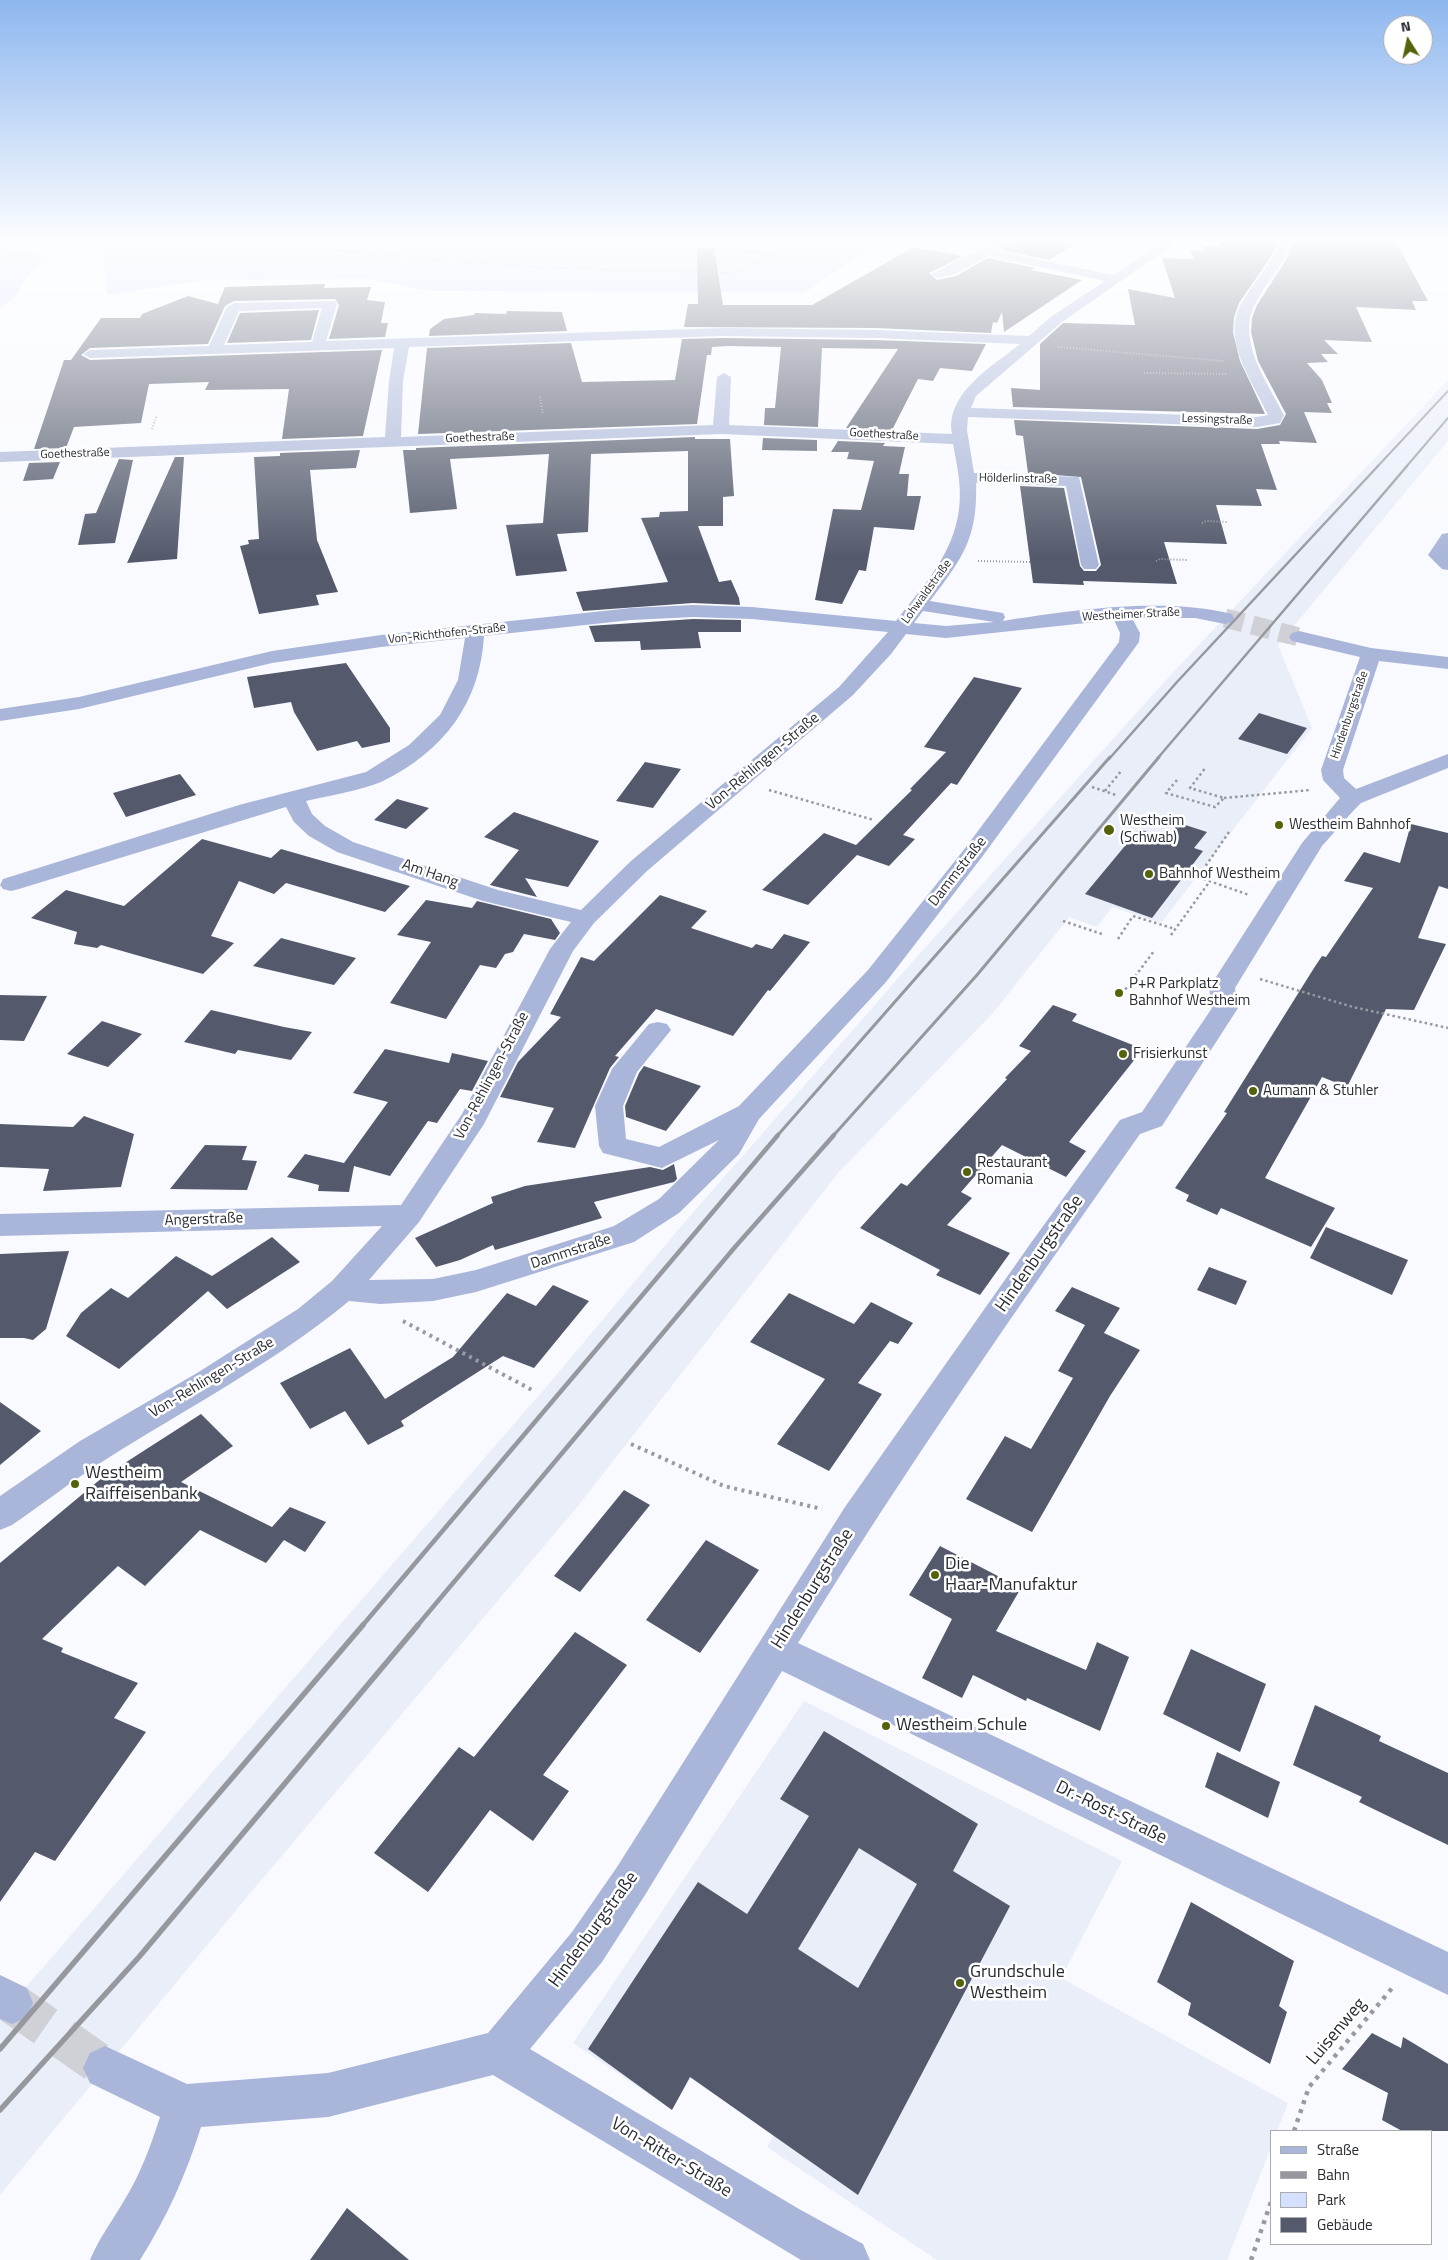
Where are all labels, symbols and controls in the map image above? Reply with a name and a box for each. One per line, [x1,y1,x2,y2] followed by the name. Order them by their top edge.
[1383,15,1433,65] north arrow
[1399,15,1412,37] text: N
[1181,412,1253,428] street label: Lessingstraße
[849,426,919,444] street label: Goethestraße
[445,430,515,446] street label: Goethestraße
[40,446,110,462] street label: Goethestraße
[979,471,1057,487] street label: Hölderlinstraße
[899,557,955,627] street label: Lohwaldstraße
[1082,605,1180,625] street label: Westheimer Straße
[387,621,507,647] street label: Von-Richthofen-Straße
[1328,669,1372,761] street label: Hindenburgstraße
[703,709,823,815] street label: Von-Rehlingen-Straße
[1120,812,1184,847] place label: Westheim (Schwab)
[1289,816,1410,834] place label: Westheim Bahnhof
[1273,819,1285,831] marker: Westheim Bahnhof
[1102,823,1116,837] marker: Westheim (Schwab)
[925,834,991,910] street label: Dammstraße
[400,856,460,892] street label: Am Hang
[1159,865,1280,883] place label: Bahnhof Westheim
[1143,868,1155,880] marker: Bahnhof Westheim
[1129,975,1250,1010] place label: P+R Parkplatz Bahnhof Westheim
[1113,987,1125,999] marker: P+R Parkplatz Bahnhof Westheim
[451,1009,533,1143] street label: Von-Rehlingen-Straße
[1133,1045,1208,1063] place label: Frisierkunst
[1117,1048,1129,1060] marker: Frisierkunst
[1263,1082,1378,1100] place label: Aumann & Stuhler
[1247,1085,1259,1097] marker: Aumann & Stuhler
[977,1154,1047,1189] place label: Restaurant Romania
[961,1166,973,1178] marker: Restaurant Romania
[992,1191,1088,1317] street label: Hindenburgstraße
[164,1210,244,1230] street label: Angerstraße
[529,1231,613,1273] street label: Dammstraße
[147,1334,277,1422] street label: Von-Rehlingen-Straße
[85,1463,198,1506] place label: Westheim Raiffeisenbank
[69,1478,81,1490] marker: Westheim Raiffeisenbank
[767,1525,859,1653] street label: Hindenburgstraße
[945,1554,1078,1596] place label: Die Haar-Manufaktur
[929,1569,941,1581] marker: Die Haar-Manufaktur
[896,1715,1027,1737] place label: Westheim Schule
[880,1720,892,1732] marker: Westheim Schule
[1052,1777,1170,1849] street label: Dr.-Rost-Straße
[545,1868,643,1992] street label: Hindenburgstraße
[970,1962,1065,2005] place label: Grundschule Westheim
[954,1977,966,1989] marker: Grundschule Westheim
[1303,1994,1371,2070] street label: Luisenweg
[607,2113,735,2203] street label: Von-Ritter-Straße
[1270,2130,1433,2245] legend
[1317,2138,1359,2161] text: Straße
[1317,2163,1350,2186] text: Bahn
[1317,2188,1346,2211] text: Park
[1317,2213,1373,2236] text: Gebäude

